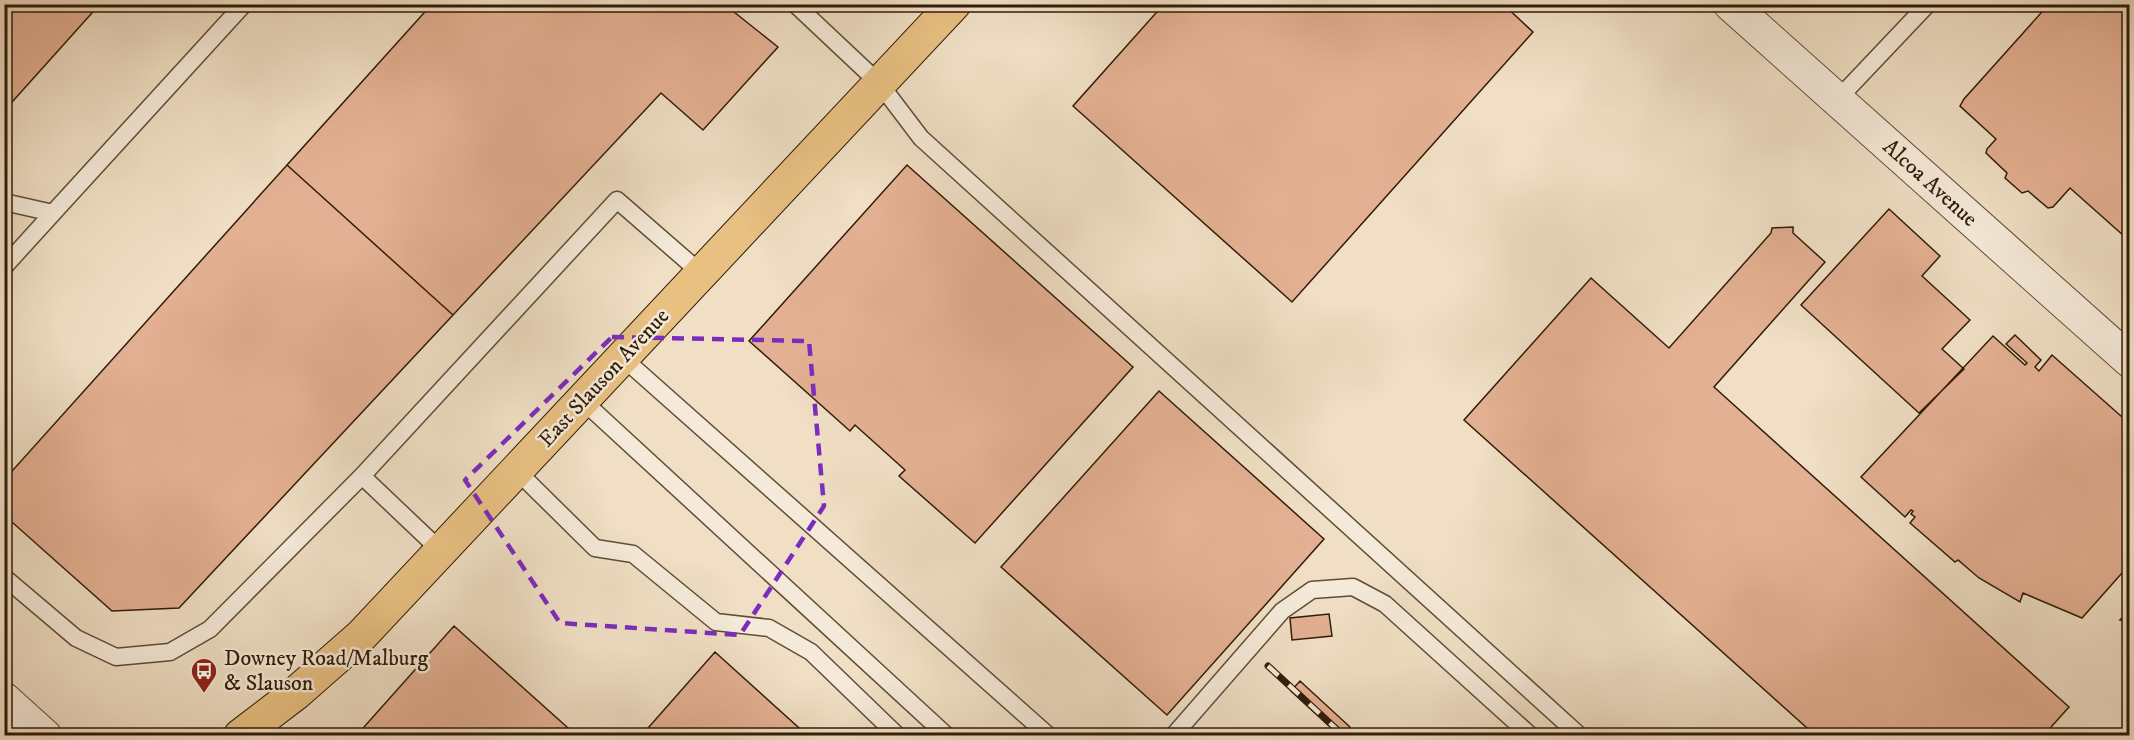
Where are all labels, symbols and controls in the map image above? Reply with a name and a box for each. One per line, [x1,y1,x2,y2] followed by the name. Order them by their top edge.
[1877,133,1983,233] street label: Alcoa Avenue
[533,303,675,453] street label: East Slauson Avenue
[224,645,429,697] place label: Downey Road/Malburg & Slauson
[189,656,219,694] bus stop icon: Downey Road/Malburg & Slauson

